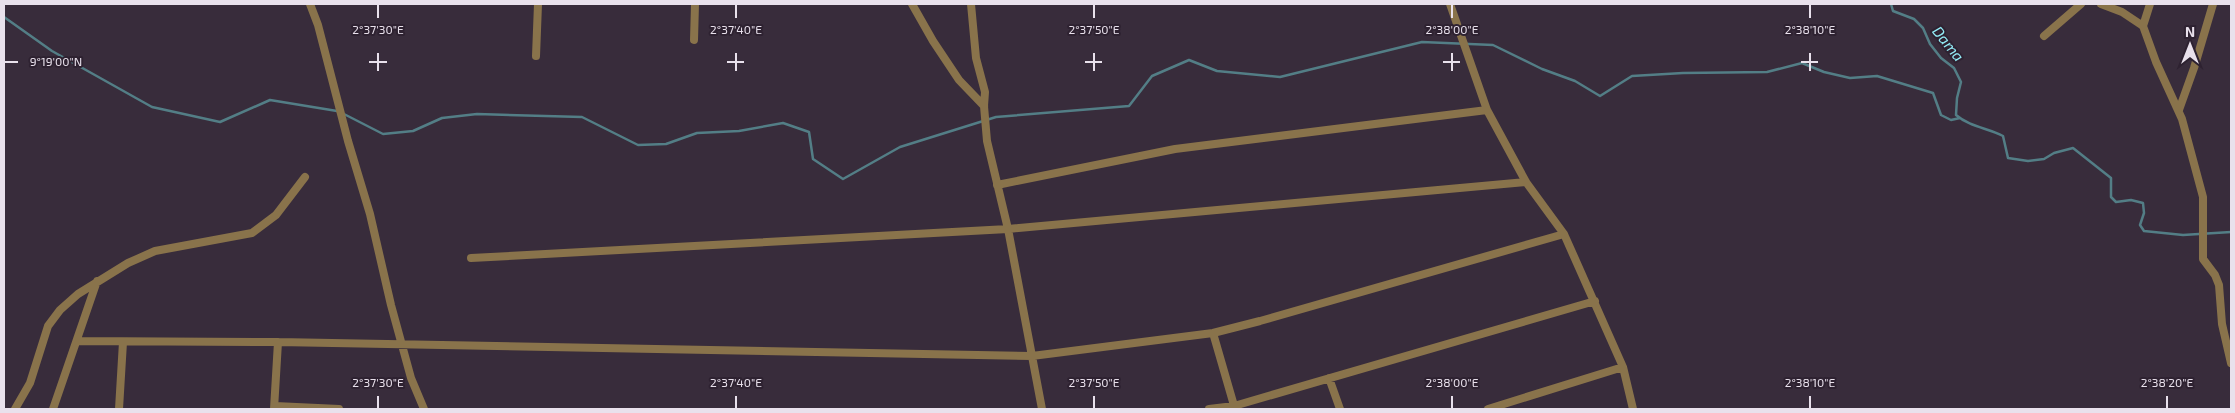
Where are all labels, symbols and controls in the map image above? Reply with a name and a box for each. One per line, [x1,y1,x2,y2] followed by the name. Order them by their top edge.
[2165,20,2215,70] north arrow
[352,22,404,36] text: 2°37'30"E
[710,22,762,36] text: 2°37'40"E
[1068,22,1120,36] text: 2°37'50"E
[1426,22,1479,36] text: 2°38'00"E
[1785,22,1836,36] text: 2°38'10"E
[1929,22,1968,65] water label: Dama
[2185,23,2195,40] text: N
[30,54,82,68] text: 9°19'00"N
[352,375,404,389] text: 2°37'30"E
[710,375,762,389] text: 2°37'40"E
[1068,375,1120,389] text: 2°37'50"E
[1426,375,1479,389] text: 2°38'00"E
[1785,375,1836,389] text: 2°38'10"E
[2141,375,2194,389] text: 2°38'20"E

